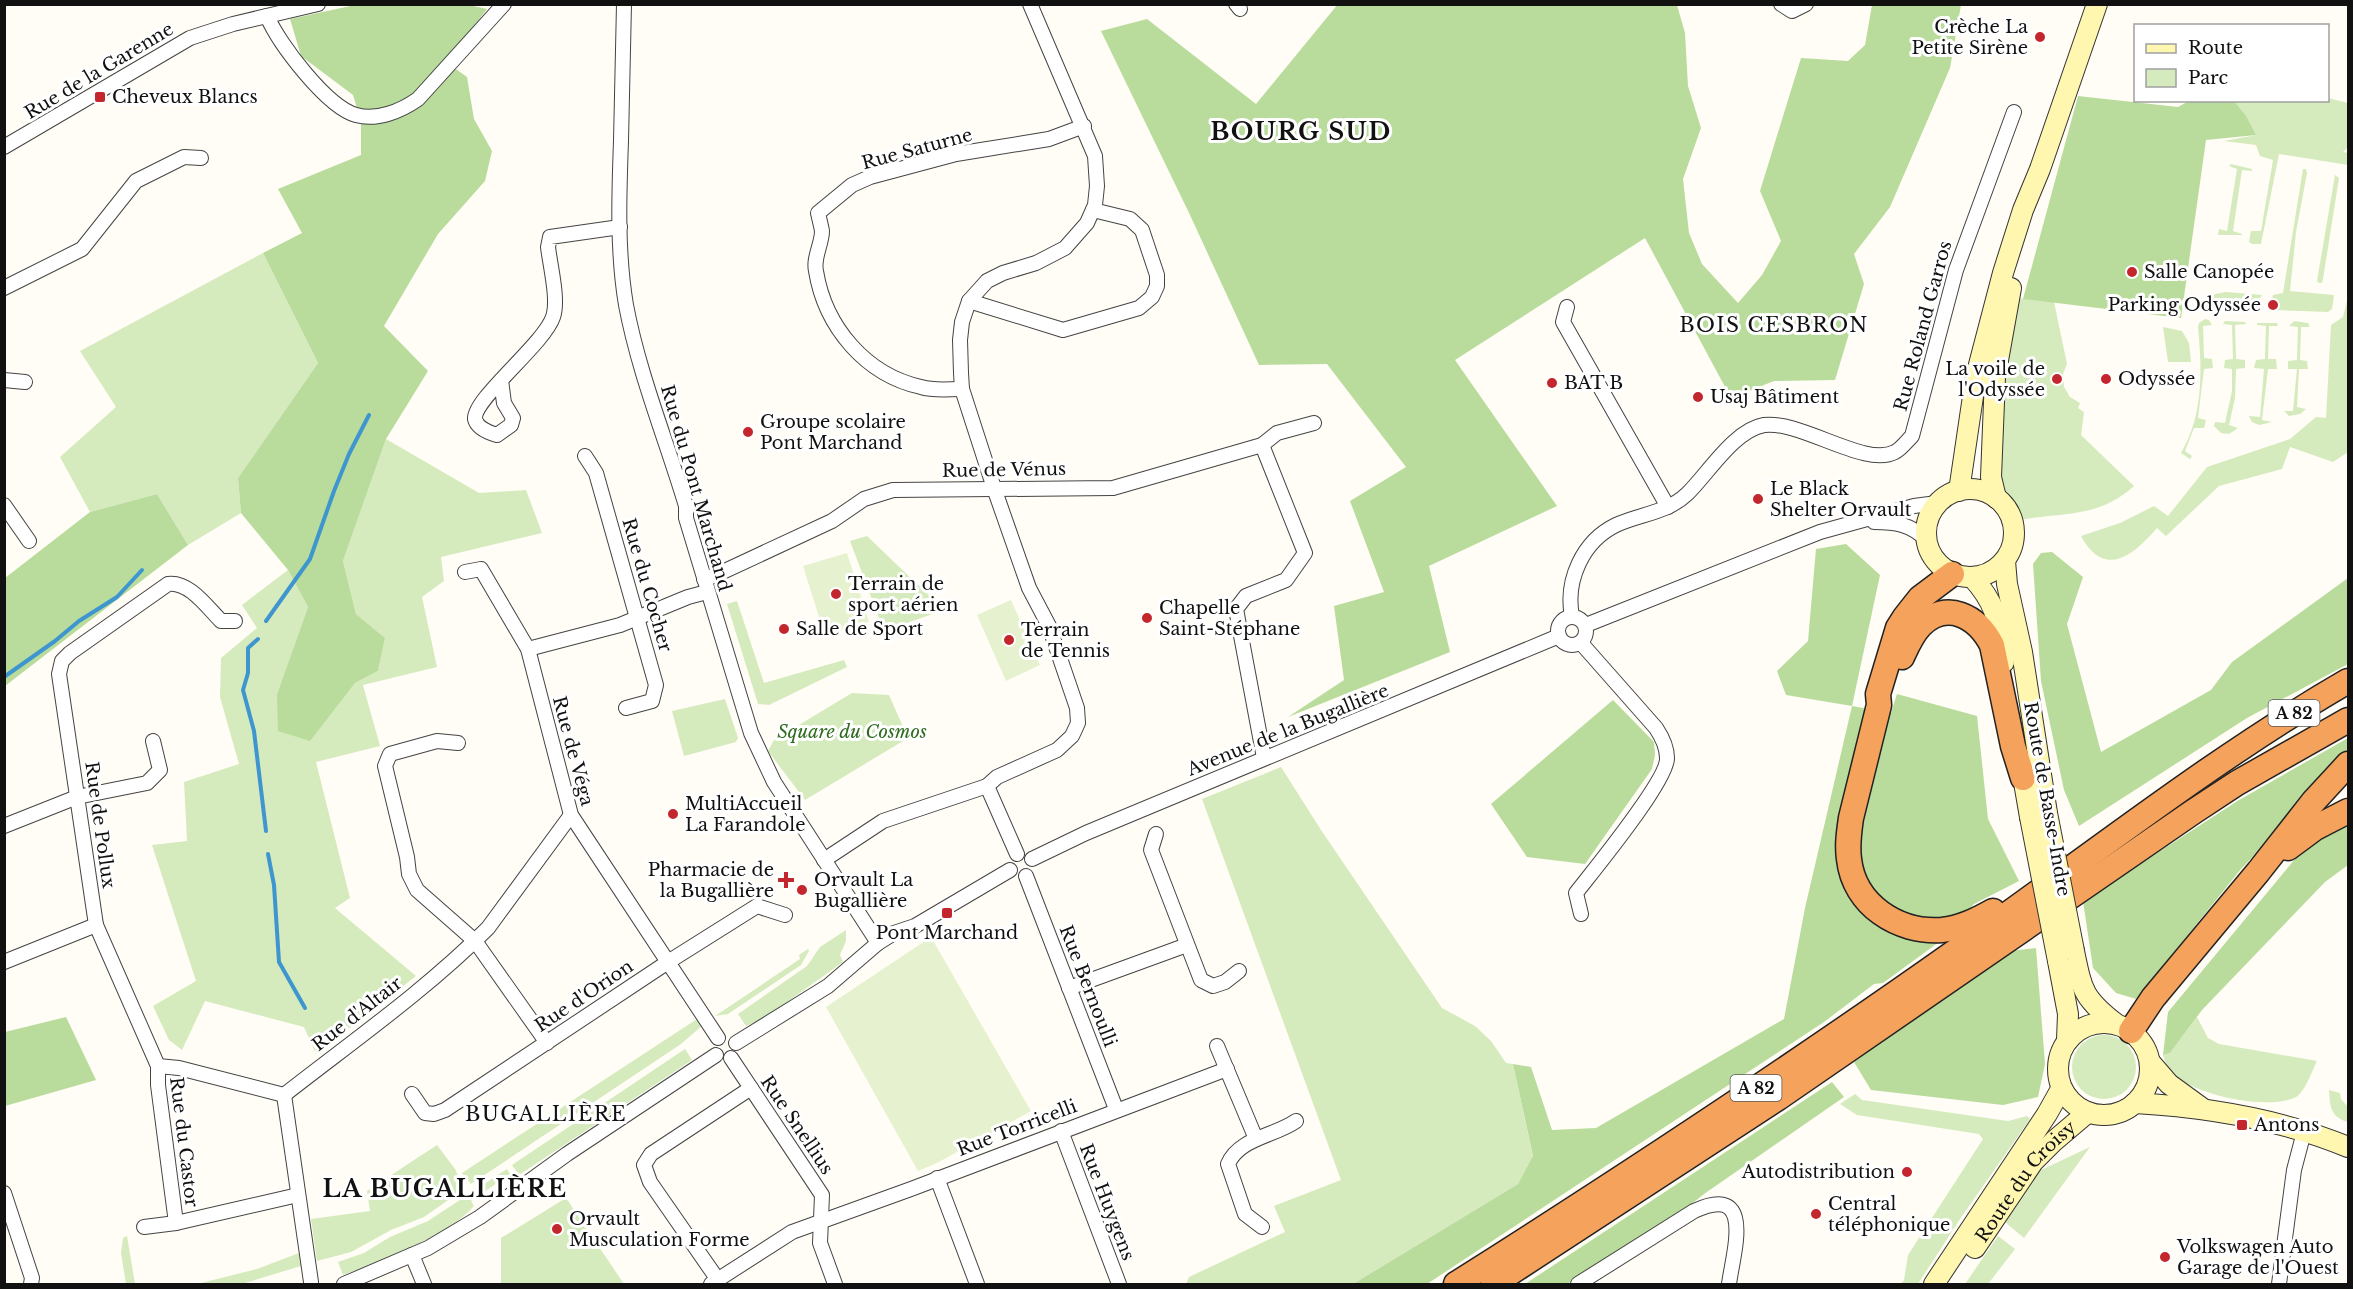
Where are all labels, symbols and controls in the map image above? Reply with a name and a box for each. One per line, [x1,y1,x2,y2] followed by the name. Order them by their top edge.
[1911,16,2028,59] place label: Crèche La Petite Sirène
[21,18,177,124] street label: Rue de la Garenne
[2134,24,2329,102] legend
[2033,30,2047,44] marker: Crèche La Petite Sirène
[2188,37,2243,59] text: Route
[2188,67,2229,89] text: Parc
[112,86,258,108] place label: Cheveux Blancs
[93,90,107,104] marker: Cheveux Blancs
[1210,117,1392,146] district label: BOURG SUD
[859,124,975,174] street label: Rue Saturne
[1890,238,1956,414] street label: Rue Roland Garros
[2144,261,2274,283] place label: Salle Canopée
[2125,265,2139,279] marker: Salle Canopée
[2108,294,2261,316] place label: Parking Odyssée
[2266,298,2280,312] marker: Parking Odyssée
[1679,313,1869,337] district label: BOIS CESBRON
[1945,358,2045,401] place label: La voile de l'Odyssée
[2118,368,2195,390] place label: Odyssée
[1564,372,1623,394] place label: BAT B
[2050,372,2064,386] marker: La voile de l'Odyssée
[2099,372,2113,386] marker: Odyssée
[1545,376,1559,390] marker: BAT B
[656,382,736,594] street label: Rue du Pont Marchand
[1710,386,1839,408] place label: Usaj Bâtiment
[1691,390,1705,404] marker: Usaj Bâtiment
[760,411,906,454] place label: Groupe scolaire Pont Marchand
[741,425,755,439] marker: Groupe scolaire Pont Marchand
[942,458,1066,482] street label: Rue de Vénus
[1770,478,1912,521] place label: Le Black Shelter Orvault
[1751,492,1765,506] marker: Le Black Shelter Orvault
[617,516,677,655] street label: Rue du Cocher
[848,573,958,616] place label: Terrain de sport aérien
[829,587,843,601] marker: Terrain de sport aérien
[1159,597,1300,640] place label: Chapelle Saint-Stéphane
[1140,611,1154,625] marker: Chapelle Saint-Stéphane
[796,618,923,640] place label: Salle de Sport
[1021,619,1110,662] place label: Terrain de Tennis
[777,622,791,636] marker: Salle de Sport
[1002,633,1016,647] marker: Terrain de Tennis
[1183,679,1392,781] street label: Avenue de la Bugallière
[548,694,598,808] street label: Rue de Véga
[2019,700,2075,898] street label: Route de Basse-Indre
[2268,700,2320,726] road number: A 82
[777,721,927,743] park label: Square du Cosmos
[80,760,120,890] street label: Rue de Pollux
[685,793,805,836] place label: MultiAccueil La Farandole
[666,807,680,821] marker: MultiAccueil La Farandole
[648,859,774,902] place label: Pharmacie de la Bugallière
[814,869,913,912] place label: Orvault La Bugallière
[779,873,793,887] marker: Pharmacie de la Bugallière
[795,883,809,897] marker: Orvault La Bugallière
[940,906,954,920] marker: Pont Marchand
[876,922,1018,944] place label: Pont Marchand
[1055,922,1121,1050] street label: Rue Bernoulli
[531,955,637,1037] street label: Rue d'Orion
[308,972,407,1056] street label: Rue d'Altair
[756,1072,838,1178] street label: Rue Snellius
[1730,1075,1782,1101] road number: A 82
[165,1076,203,1209] street label: Rue du Castor
[954,1095,1080,1161] street label: Rue Torricelli
[465,1101,627,1126] district label: BUGALLIÈRE
[2253,1114,2319,1136] place label: Antons
[1971,1116,2081,1247] street label: Route du Croisy
[2235,1118,2249,1132] marker: Antons
[1075,1141,1139,1263] street label: Rue Huygens
[1741,1161,1895,1183] place label: Autodistribution
[1900,1165,1914,1179] marker: Autodistribution
[322,1174,568,1203] district label: LA BUGALLIÈRE
[1828,1193,1950,1236] place label: Central téléphonique
[1809,1207,1823,1221] marker: Central téléphonique
[569,1208,750,1251] place label: Orvault Musculation Forme
[550,1222,564,1236] marker: Orvault Musculation Forme
[2176,1236,2339,1279] place label: Volkswagen Auto Garage de l'Ouest
[2158,1250,2172,1264] marker: Volkswagen Auto Garage de l'Ouest

